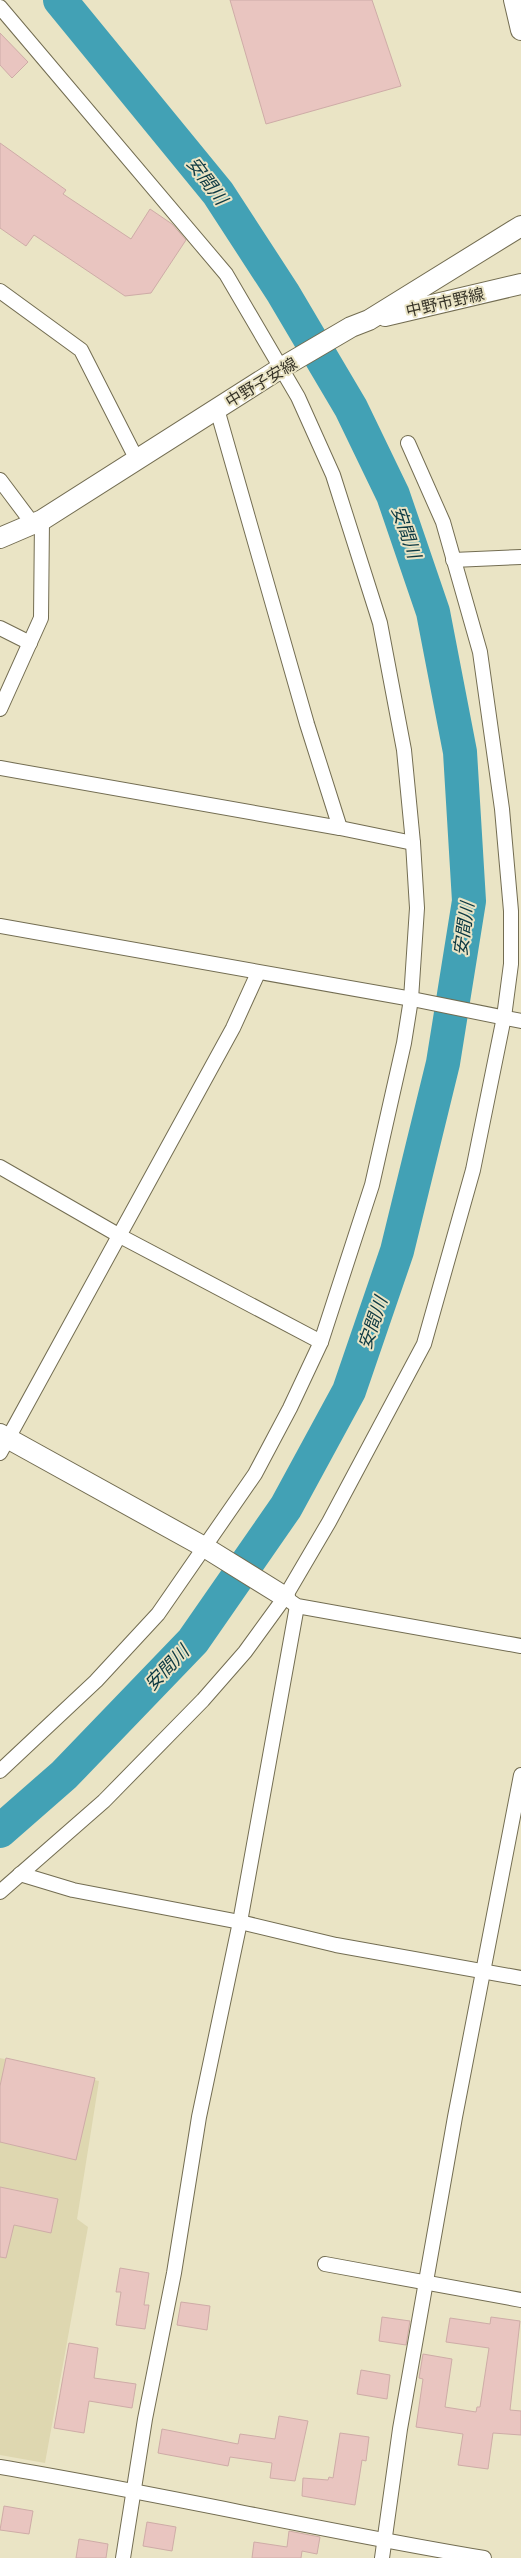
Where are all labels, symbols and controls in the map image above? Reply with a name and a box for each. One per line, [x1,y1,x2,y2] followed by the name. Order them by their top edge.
[182,153,233,211] water label: 安間川
[404,284,486,321] street label: 中野市野線
[222,354,300,411] street label: 中野子安線
[387,503,426,563] water label: 安間川
[449,899,479,957] water label: 安間川
[354,1292,393,1352] water label: 安間川
[140,1639,195,1695] water label: 安間川

